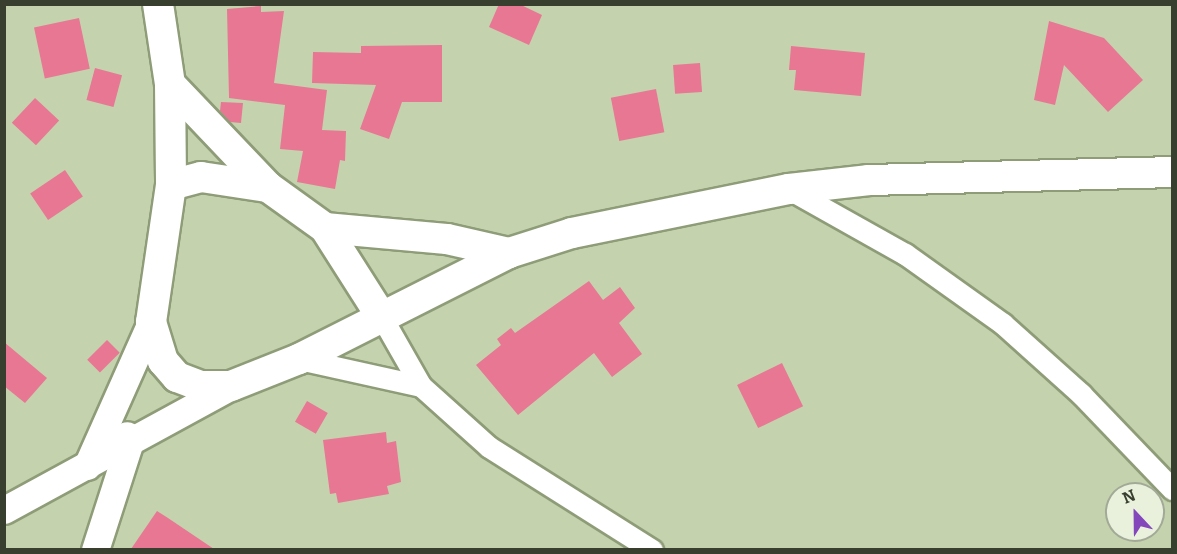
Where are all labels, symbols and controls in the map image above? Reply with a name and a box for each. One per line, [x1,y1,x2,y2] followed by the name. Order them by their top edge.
[1105,482,1165,542] north arrow
[1120,486,1138,508] text: N

